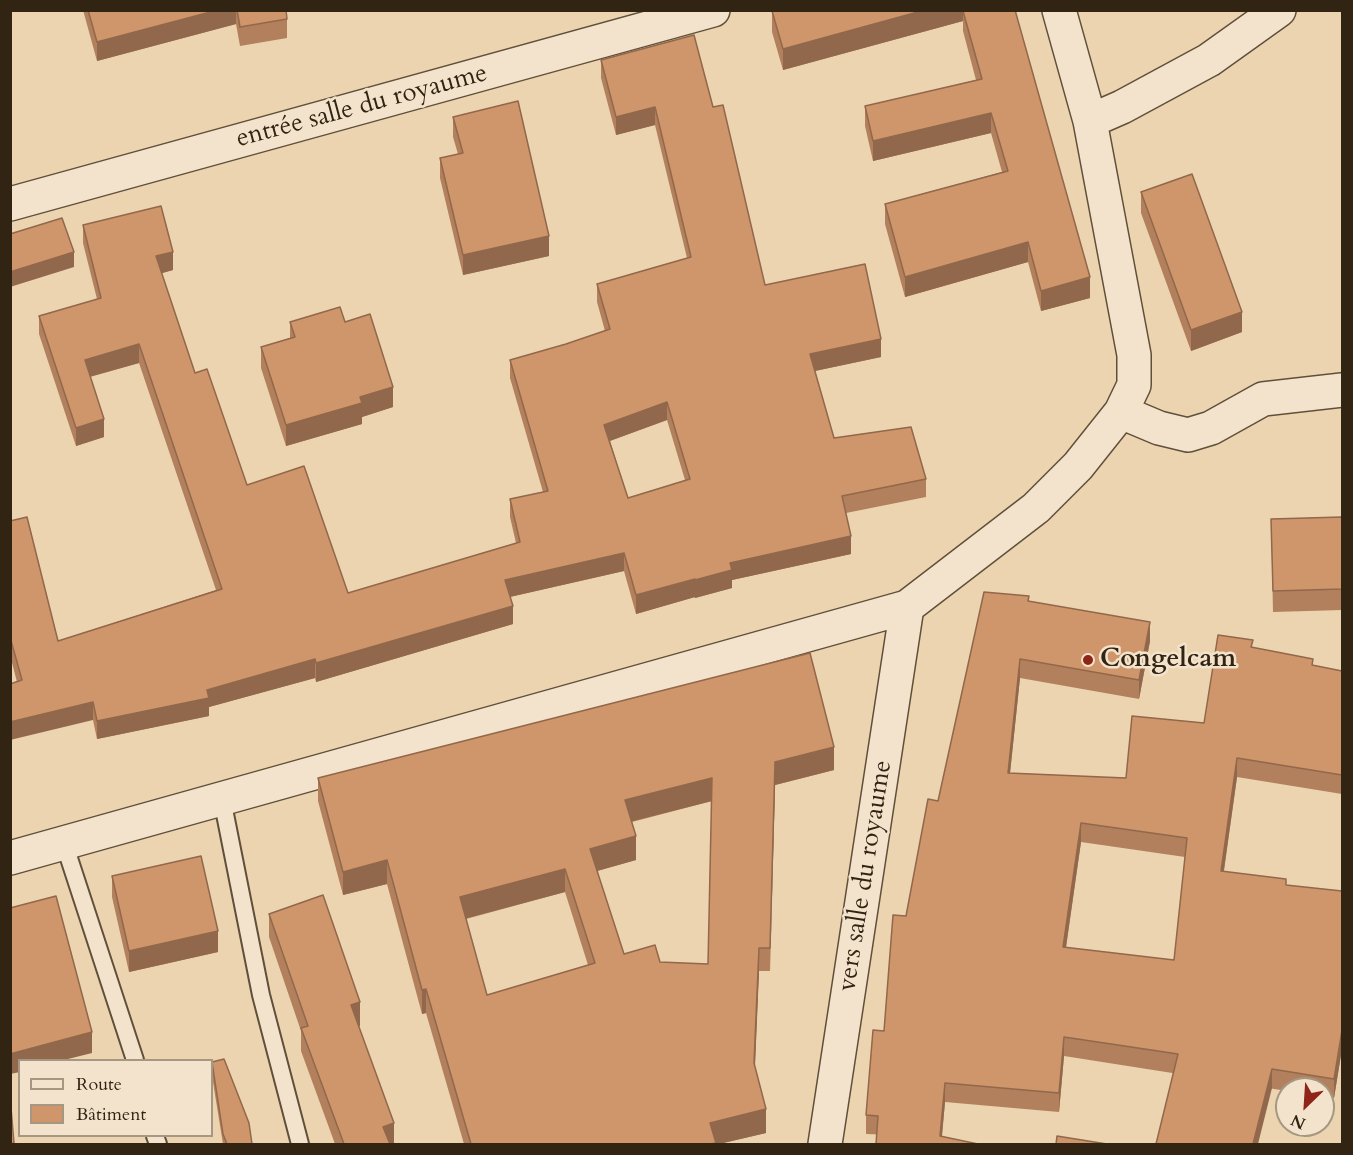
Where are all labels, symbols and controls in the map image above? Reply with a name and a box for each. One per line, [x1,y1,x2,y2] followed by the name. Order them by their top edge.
[233,58,491,156] street label: entrée salle du royaume
[1100,644,1236,676] place label: Congelcam
[1081,653,1095,667] marker: Congelcam
[832,758,900,994] street label: vers salle du royaume
[18,1059,213,1137] legend
[76,1072,122,1097] text: Route
[1275,1077,1335,1137] north arrow
[76,1102,146,1127] text: Bâtiment
[1287,1109,1309,1134] text: N

